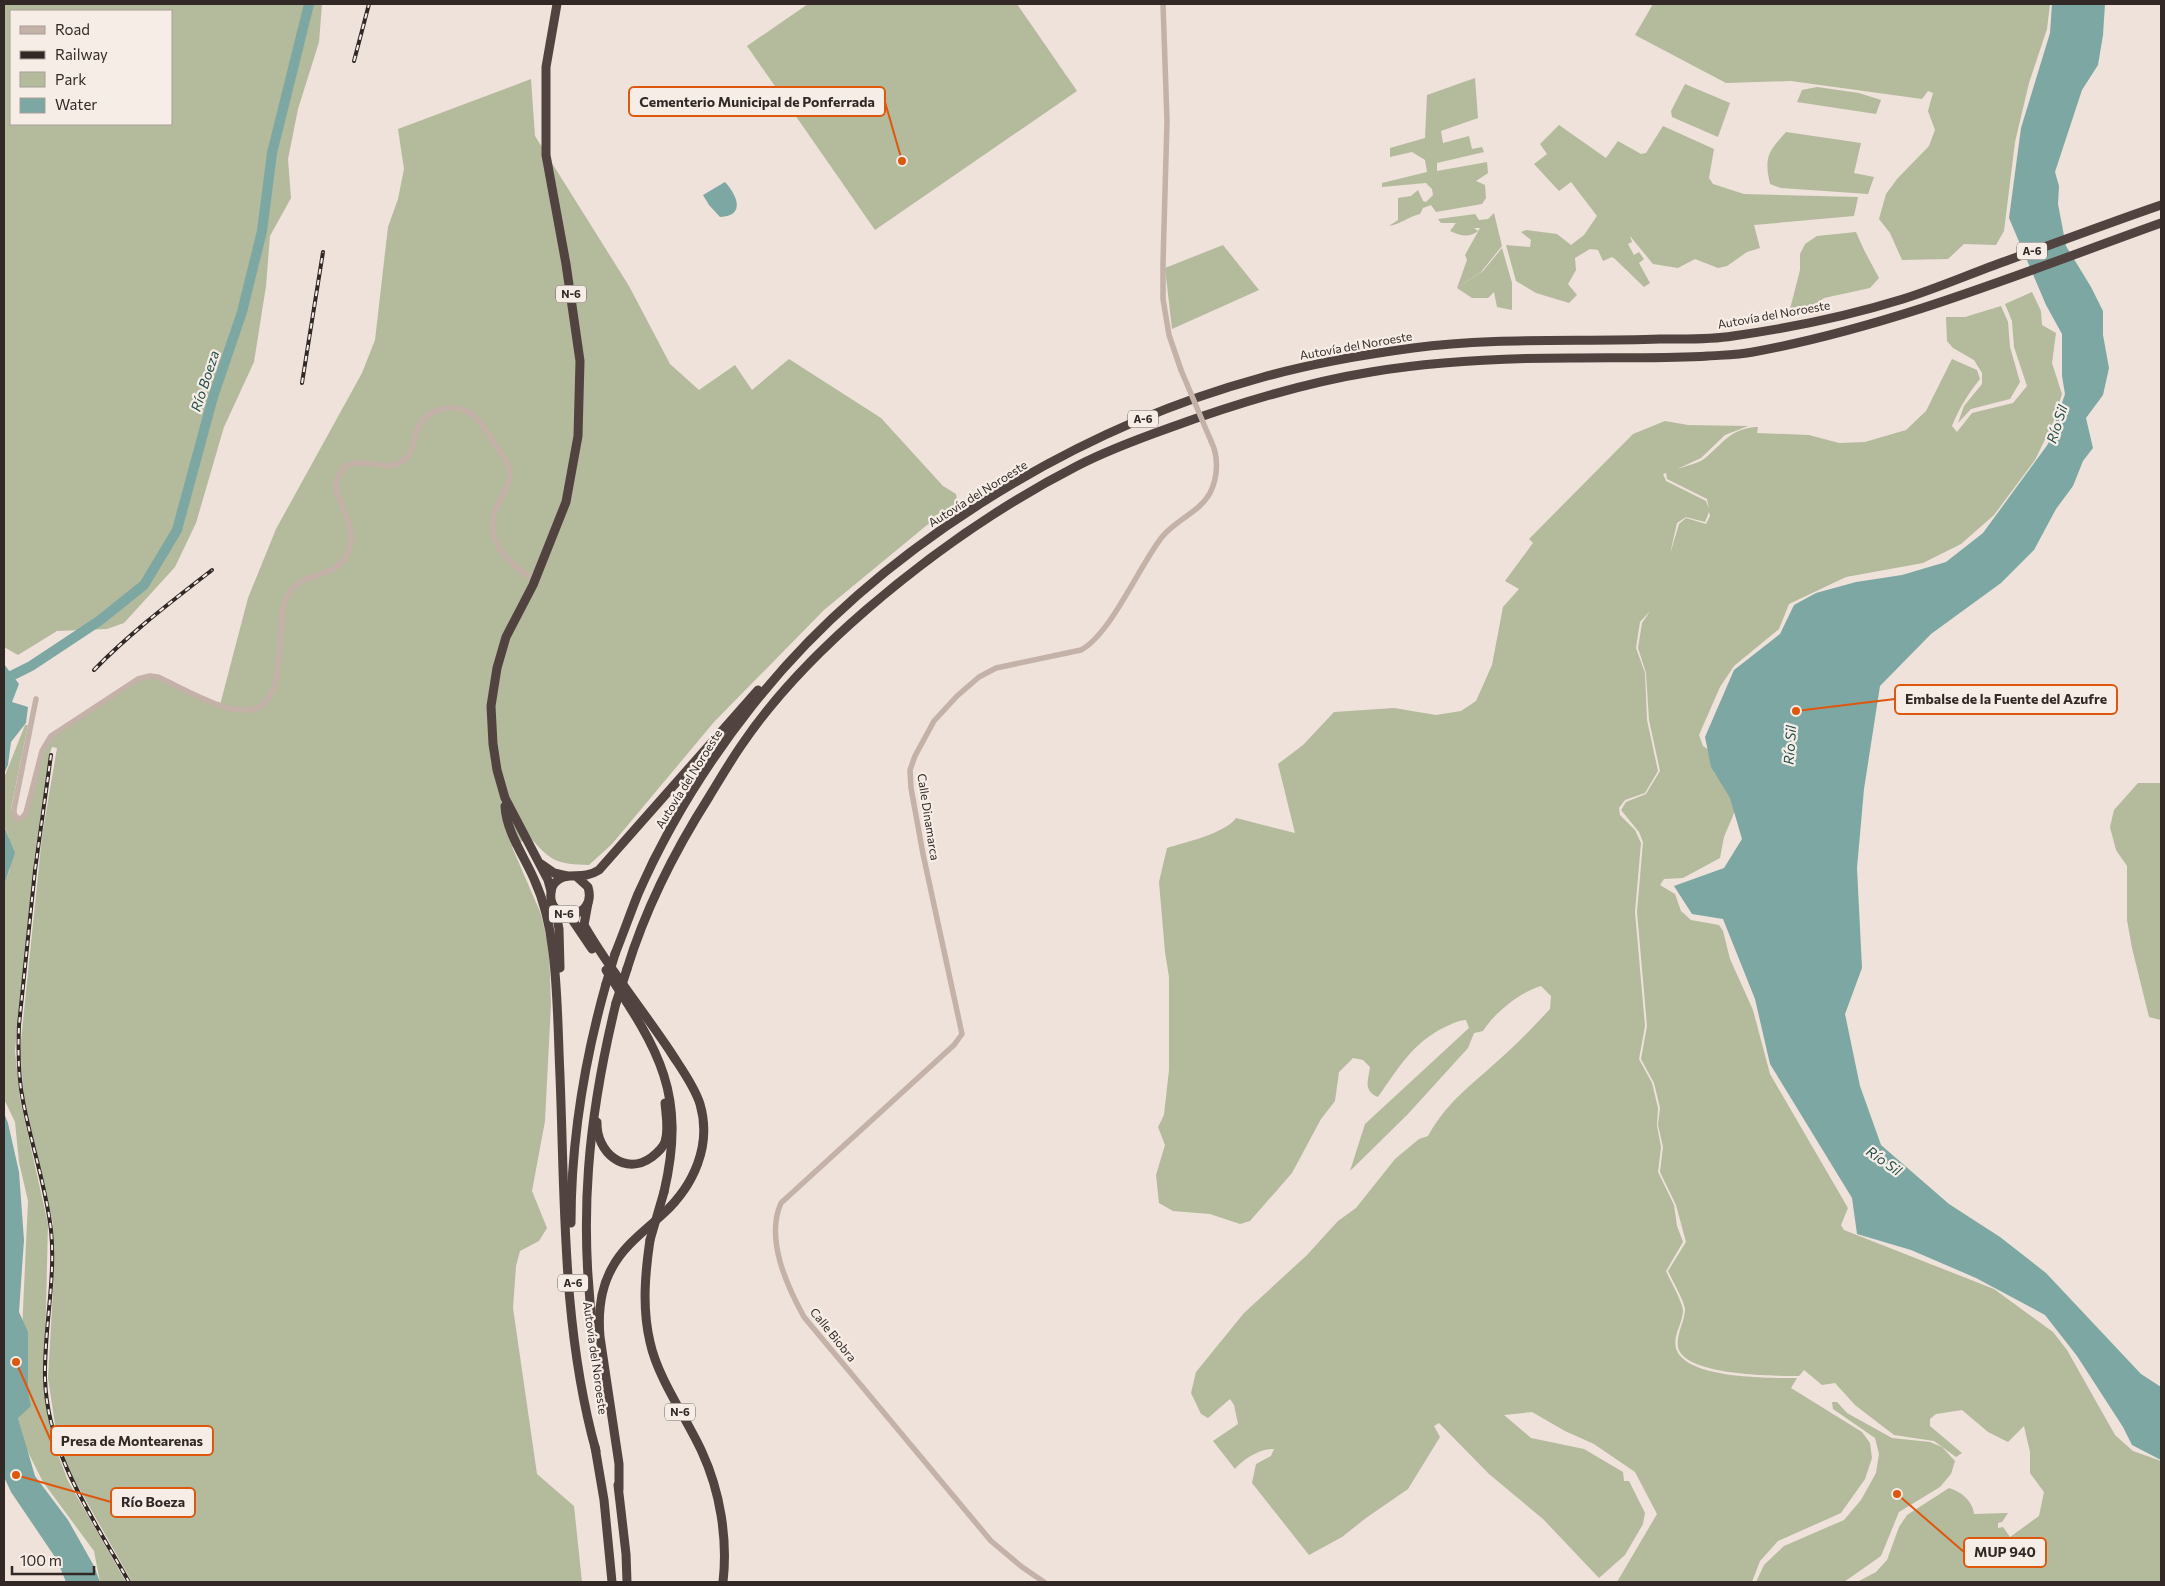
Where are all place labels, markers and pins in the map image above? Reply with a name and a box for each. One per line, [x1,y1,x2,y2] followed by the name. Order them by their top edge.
[629,87,885,116] callout: Cementerio Municipal de Ponferrada
[1895,685,2117,714] callout: Embalse de la Fuente del Azufre
[51,1426,213,1455] callout: Presa de Montearenas
[111,1488,195,1517] callout: Río Boeza
[1964,1538,2046,1567] callout: MUP 940

